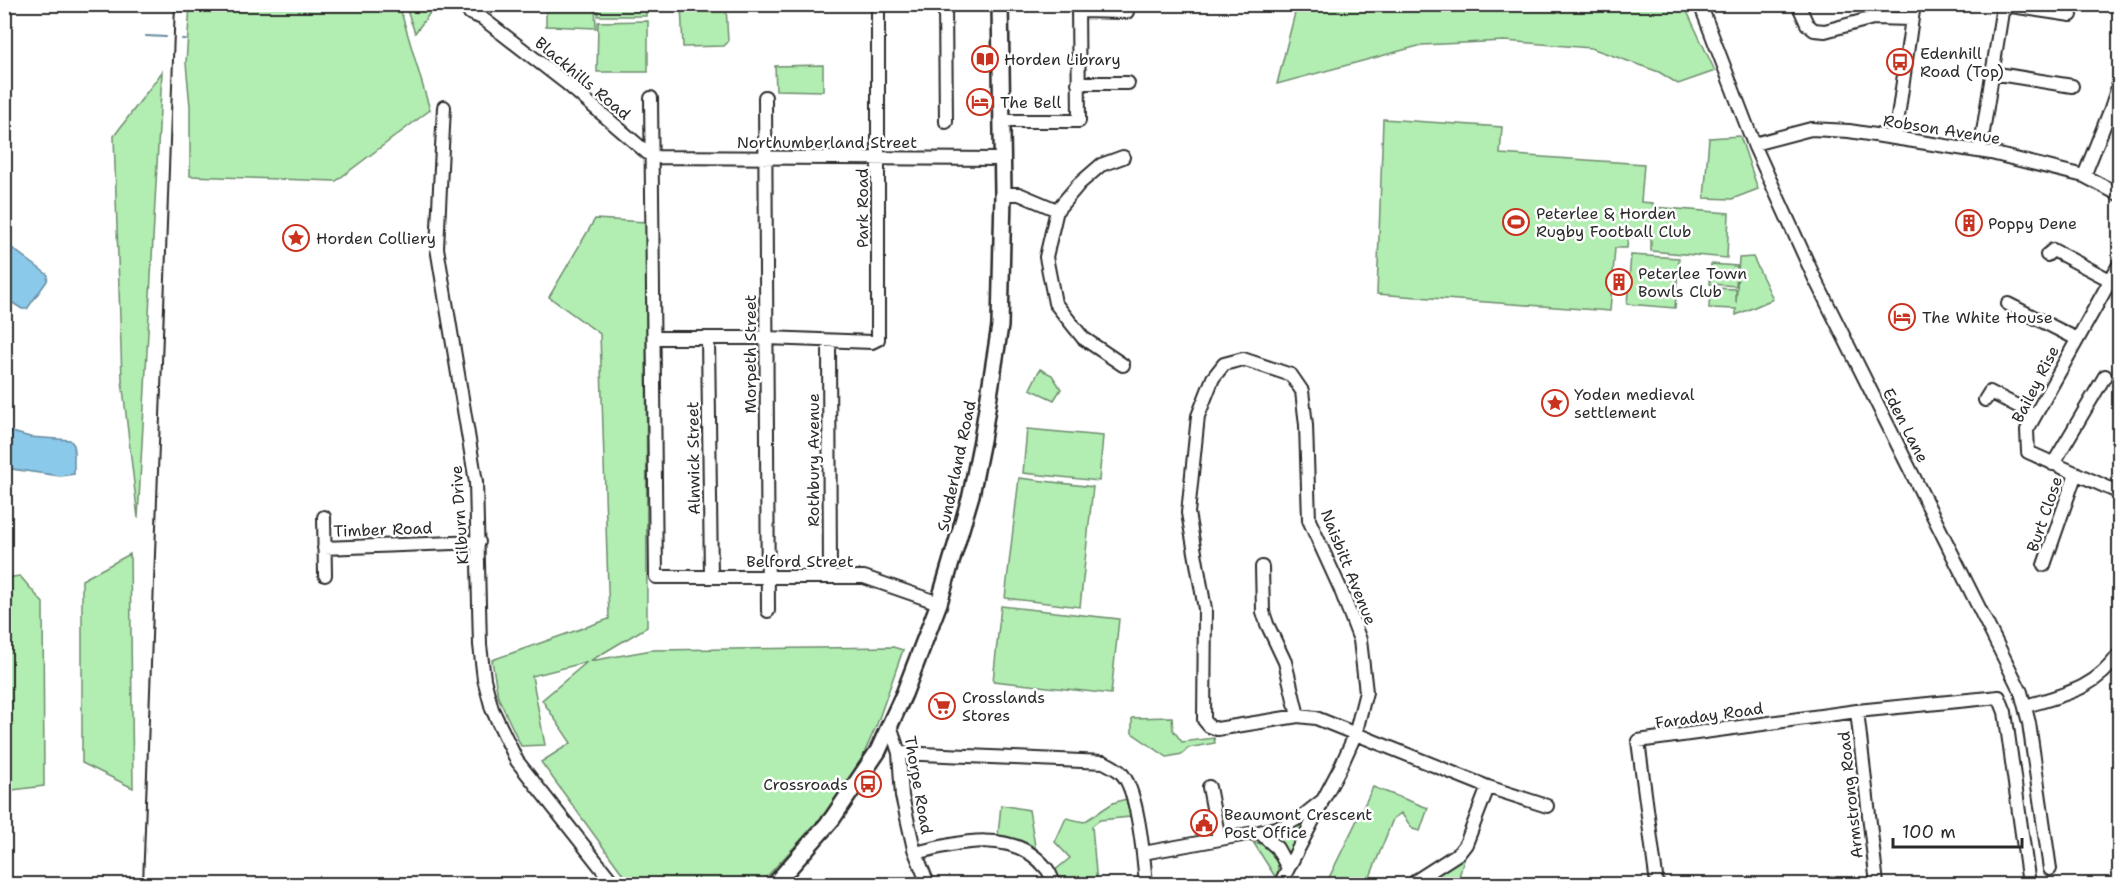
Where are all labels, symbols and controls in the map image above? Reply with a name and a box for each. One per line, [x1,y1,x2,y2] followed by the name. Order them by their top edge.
[531,32,635,124] street label: Blackhills Road
[1920,43,2004,82] place label: Edenhill Road (Top)
[970,44,1000,74] library icon: Horden Library
[1885,47,1915,77] bus stop icon: Edenhill Road (Top)
[1004,49,1121,70] place label: Horden Library
[965,87,995,117] hotel icon: The Bell
[1000,92,1062,113] place label: The Bell
[1882,110,2002,149] street label: Robson Avenue
[737,132,917,153] street label: Northumberland Street
[852,168,873,248] street label: Park Road
[1536,203,1691,242] place label: Peterlee & Horden Rugby Football Club
[1501,207,1531,237] sports icon: Peterlee & Horden Rugby Football Club
[1954,208,1984,238] building icon: Poppy Dene
[1988,213,2077,234] place label: Poppy Dene
[281,223,311,253] place icon: Horden Colliery
[316,228,436,249] place label: Horden Colliery
[1638,263,1747,302] place label: Peterlee Town Bowls Club
[1604,267,1634,297] building icon: Peterlee Town Bowls Club
[740,294,761,414] street label: Morpeth Street
[1887,302,1917,332] hotel icon: The White House
[1922,307,2053,328] place label: The White House
[2007,342,2064,426] street label: Bailey Rise
[1574,384,1695,423] place label: Yoden medieval settlement
[1878,384,1933,466] street label: Eden Lane
[1540,388,1570,418] place icon: Yoden medieval settlement
[803,393,824,527] street label: Rothbury Avenue
[932,399,981,534] street label: Sunderland Road
[682,401,705,515] street label: Alnwick Street
[446,465,473,565] street label: Kilburn Drive
[2022,474,2067,555] street label: Burt Close
[1316,506,1381,628] street label: Naisbitt Avenue
[333,517,433,542] street label: Timber Road
[746,551,854,572] street label: Belford Street
[962,687,1045,726] place label: Crosslands Stores
[927,691,957,721] supermarket icon: Crosslands Stores
[1654,698,1764,733] street label: Faraday Road
[1833,730,1868,860] street label: Armstrong Road
[900,734,937,836] street label: Thorpe Road
[853,769,883,799] bus stop icon: Crossroads
[763,774,848,795] place label: Crossroads
[1224,804,1372,843] place label: Beaumont Crescent Post Office
[1189,808,1219,838] public building icon: Beaumont Crescent Post Office
[1893,811,2022,849] scale bar
[1902,820,1956,844] text: 100 m

